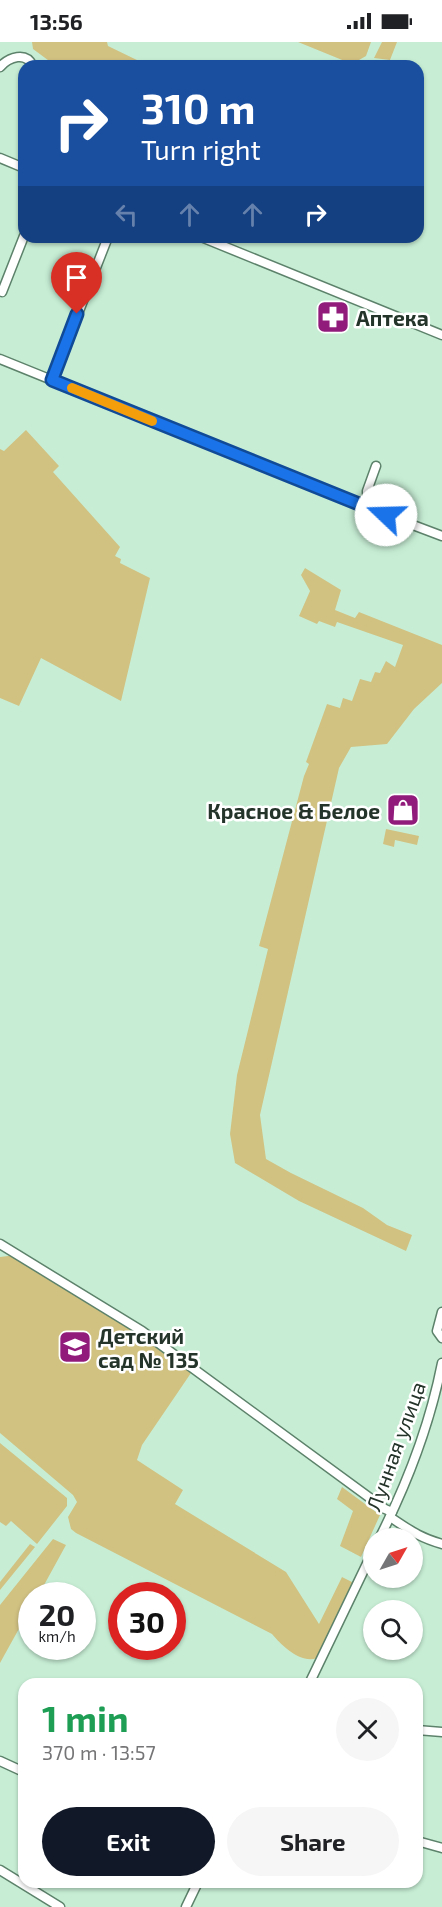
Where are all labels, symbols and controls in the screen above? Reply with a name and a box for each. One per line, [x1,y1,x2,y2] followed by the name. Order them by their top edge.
[30,8,83,34] text: 13:56
[141,82,256,132] text: 310 m
[42,84,120,162] icon: right
[141,133,261,165] text: Turn right
[110,198,143,231] icon: left
[173,198,206,231] icon: ahead
[236,198,269,231] icon: ahead
[299,198,332,231] icon: right
[51,252,102,314] pin
[60,261,93,294] icon: arrive
[315,299,351,335] pharmacy icon: Аптека
[356,305,429,330] place label: Аптека
[354,483,418,547] position arrow
[385,792,421,828] shop icon: Красное & Белое
[207,798,380,823] place label: Красное & Белое
[98,1323,199,1372] place label: Детский сад № 135
[57,1329,93,1365] school or university icon: Детский сад № 135
[360,1378,431,1514] street label: Лунная улица
[363,1528,423,1588] north arrow
[363,1528,423,1660] map controls
[108,1582,186,1660] speed limit sign: 30
[39,1596,75,1632] text: 20
[363,1600,423,1660] button: search
[38,1627,76,1645] text: km/h
[42,1696,129,1739] text: 1 min
[336,1698,399,1761] button: close
[42,1740,156,1764] text: 370 m · 13:57
[42,1807,215,1876] button: Exit
[227,1807,399,1876] button: Share

